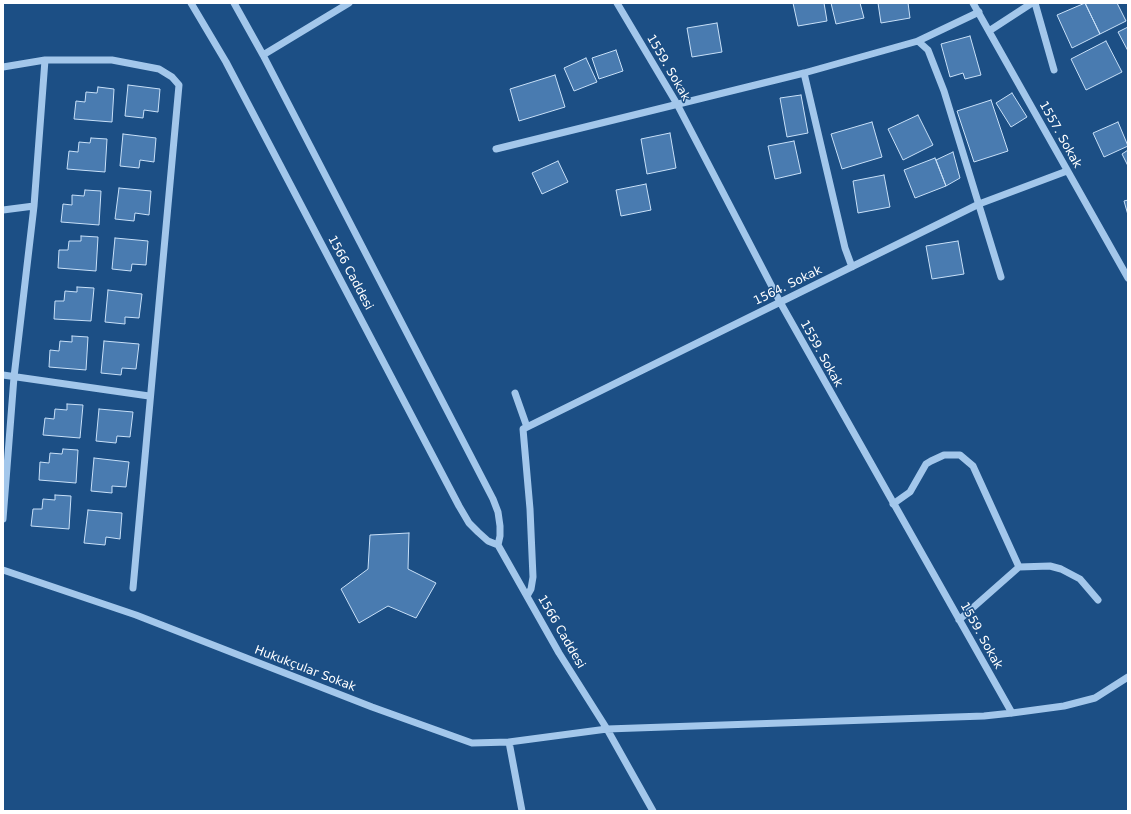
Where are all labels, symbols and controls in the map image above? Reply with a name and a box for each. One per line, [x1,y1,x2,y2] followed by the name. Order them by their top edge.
[643,32,693,104] street label: 1559. Sokak
[1036,99,1084,171] street label: 1557. Sokak
[324,233,376,313] street label: 1566 Caddesi
[752,263,824,309] street label: 1564. Sokak
[797,318,845,390] street label: 1559. Sokak
[534,593,588,671] street label: 1566 Caddesi
[957,600,1005,672] street label: 1559. Sokak
[252,643,358,695] street label: Hukukçular Sokak

